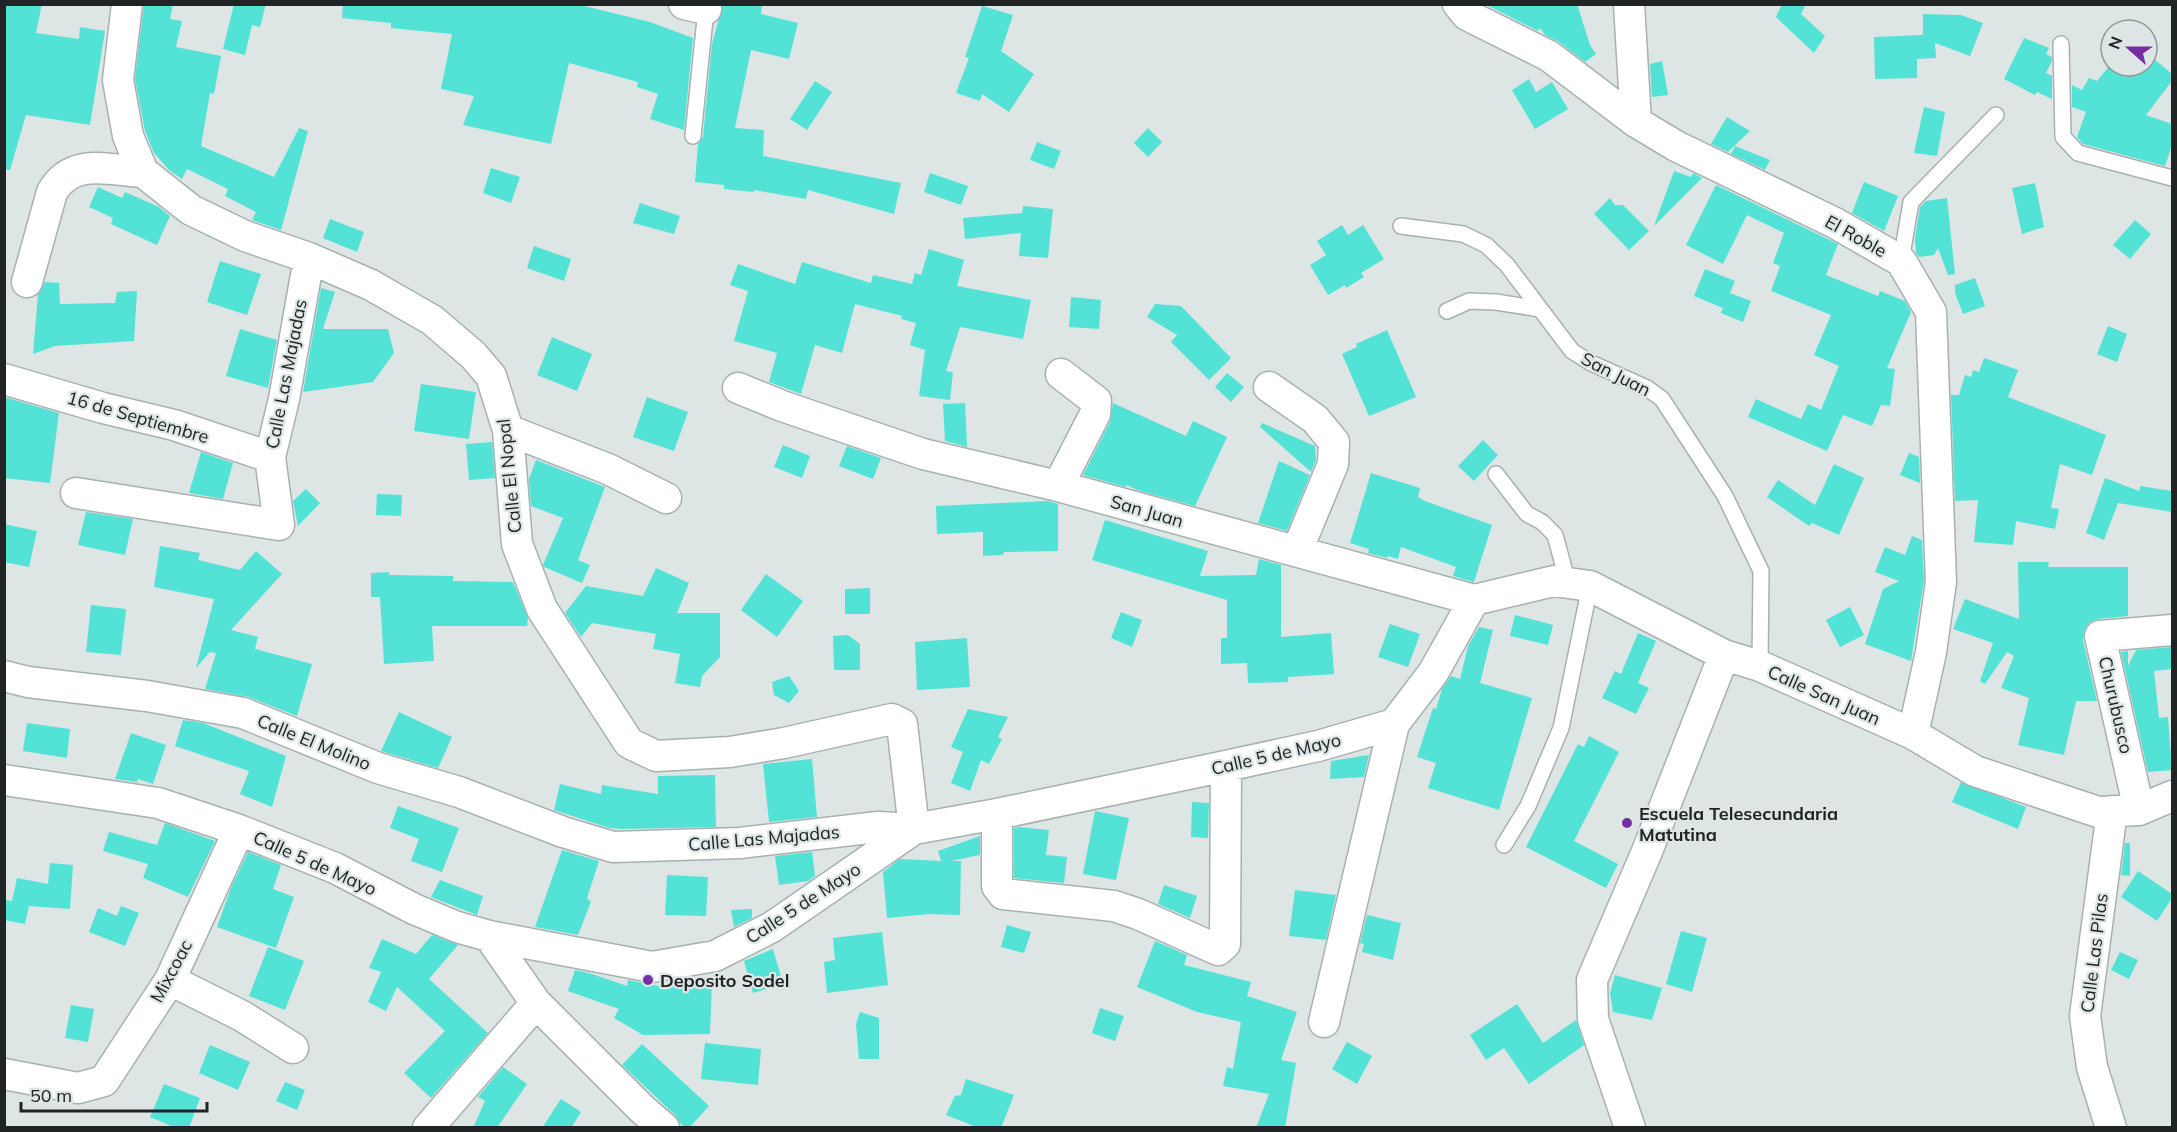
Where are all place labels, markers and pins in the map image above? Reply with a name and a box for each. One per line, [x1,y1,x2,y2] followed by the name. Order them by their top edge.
[1639,802,1838,846] place label: Escuela Telesecundaria Matutina
[1620,816,1634,830] marker: Escuela Telesecundaria Matutina
[660,969,789,992] place label: Deposito Sodel
[641,973,655,987] marker: Deposito Sodel

